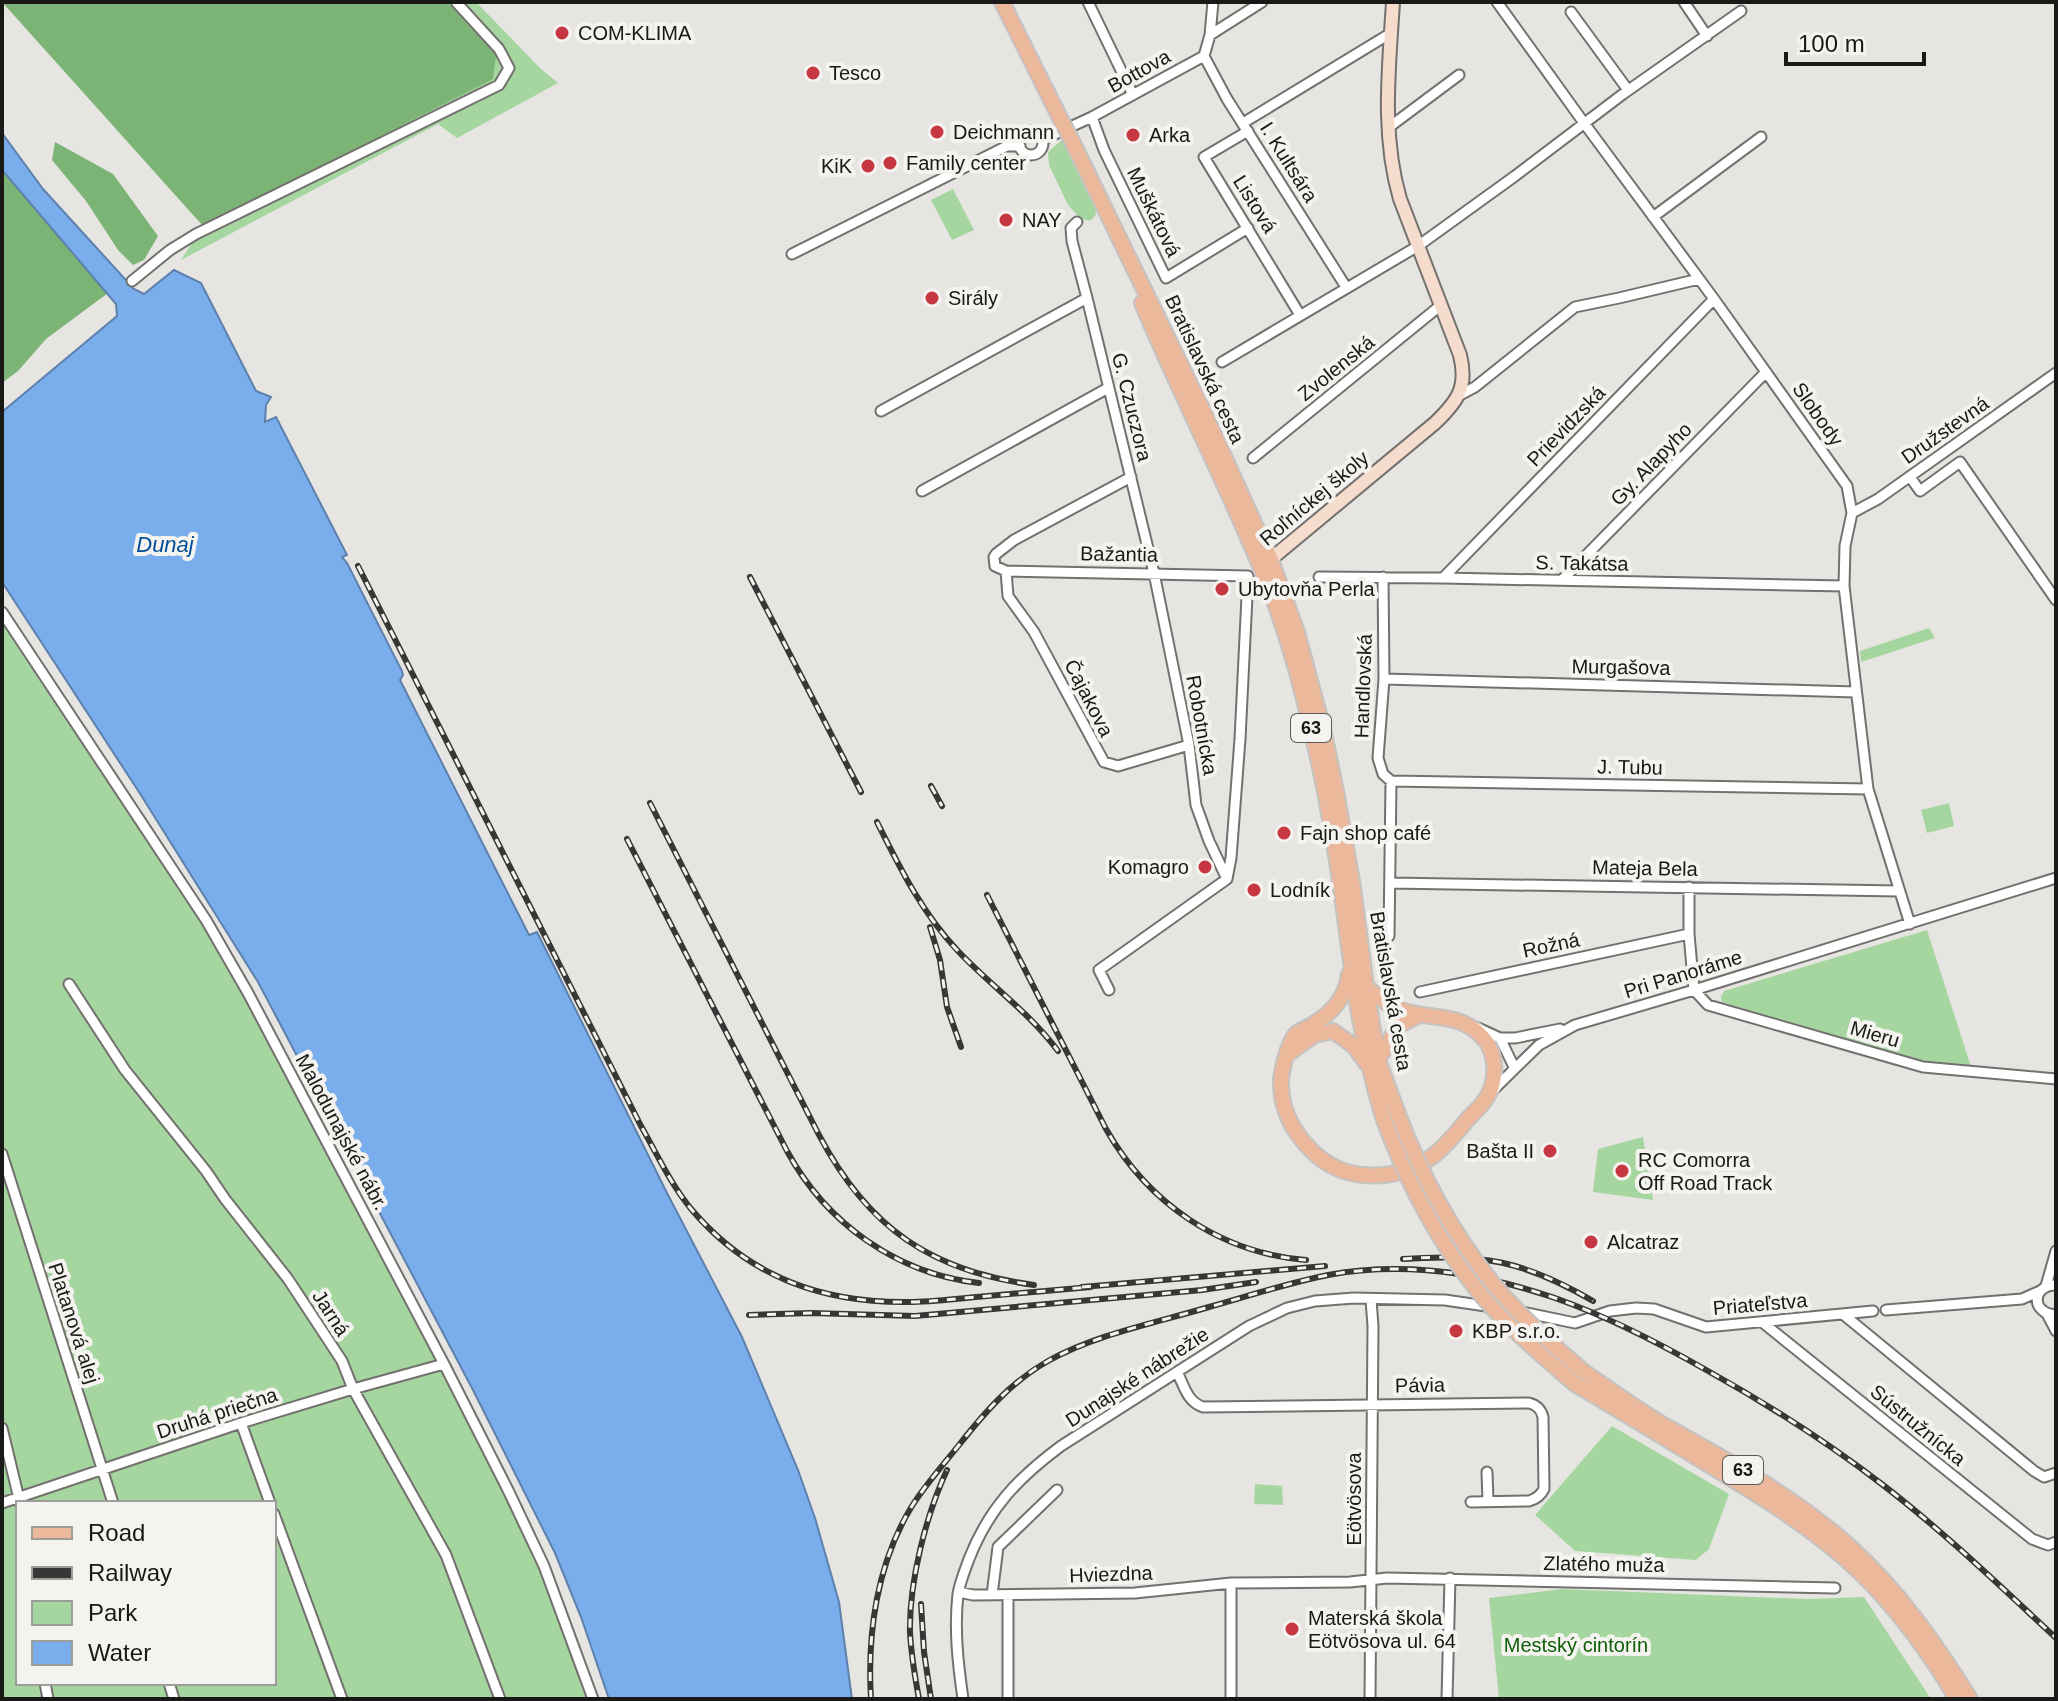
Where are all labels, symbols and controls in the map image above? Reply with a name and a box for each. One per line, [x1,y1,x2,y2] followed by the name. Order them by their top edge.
[1786,16,1924,66] scale bar
[578,22,692,44] place label: COM-KLIMA
[553,24,571,42] marker: COM-KLIMA
[1798,30,1865,57] text: 100 m
[1104,45,1175,97] street label: Bottova
[829,62,881,84] place label: Tesco
[804,64,822,82] marker: Tesco
[1256,118,1323,207] street label: I. Kultsára
[953,121,1054,143] place label: Deichmann
[928,123,946,141] marker: Deichmann
[1149,124,1191,146] place label: Arka
[1124,126,1142,144] marker: Arka
[906,152,1026,174] place label: Family center
[881,154,899,172] marker: Family center
[821,155,853,177] place label: KiK
[859,157,877,175] marker: KiK
[1123,164,1185,261] street label: Muškátová
[1229,171,1282,237] street label: Listová
[1022,209,1062,231] place label: NAY
[997,211,1015,229] marker: NAY
[948,287,998,309] place label: Sirály
[923,289,941,307] marker: Sirály
[1161,291,1249,447] street label: Bratislavská cesta
[1294,330,1379,405] street label: Zvolenská
[1108,350,1156,464] street label: G. Czuczora
[1788,378,1848,450] street label: Slobody
[1523,381,1610,470] street label: Prievidzská
[1897,391,1993,468] street label: Družstevná
[1606,418,1696,510] street label: Gy. Alapyho
[1255,446,1373,550] street label: Roľníckej školy
[136,532,195,557] water label: Dunaj
[1080,542,1159,566] street label: Bažantia
[1535,551,1630,575] street label: S. Takátsa
[1238,578,1376,600] place label: Ubytovňa Perla
[1213,580,1231,598] marker: Ubytovňa Perla
[1350,633,1376,739] street label: Handlovská
[1571,655,1672,679] street label: Murgašova
[1060,656,1118,741] street label: Čajakova
[1182,673,1222,778] street label: Robotnícka
[1291,714,1331,742] road number: 63
[1597,755,1663,779] street label: J. Tubu
[1300,822,1431,844] place label: Fajn shop café
[1275,824,1293,842] marker: Fajn shop café
[1108,856,1189,878] place label: Komagro
[1592,856,1699,880] street label: Mateja Bela
[1196,858,1214,876] marker: Komagro
[1270,879,1331,901] place label: Lodník
[1245,881,1263,899] marker: Lodník
[1366,910,1416,1073] street label: Bratislavská cesta
[1520,928,1582,962] street label: Rožná
[1621,946,1745,1002] street label: Pri Panoráme
[1848,1017,1902,1051] street label: Mieru
[292,1050,392,1214] street label: Malodunajské nábr.
[1466,1140,1534,1162] place label: Bašta II
[1541,1142,1559,1160] marker: Bašta II
[1638,1149,1773,1194] place label: RC Comorra Off Road Track
[1613,1162,1631,1180] marker: RC Comorra Off Road Track
[1607,1231,1679,1253] place label: Alcatraz
[1582,1233,1600,1251] marker: Alcatraz
[44,1260,104,1386] street label: Platanová alej
[308,1286,354,1341] street label: Jarná
[1712,1289,1809,1319] street label: Priateľstva
[1472,1320,1561,1342] place label: KBP s.r.o.
[1447,1322,1465,1340] marker: KBP s.r.o.
[1062,1323,1212,1431] street label: Dunajské nábrežie
[1395,1374,1446,1396] street label: Pávia
[1866,1380,1971,1470] street label: Sústružnícka
[154,1383,281,1443] street label: Druhá priečna
[1343,1451,1365,1546] street label: Eötvösova
[1723,1456,1763,1484] road number: 63
[16,1501,276,1685] legend
[88,1519,145,1546] text: Road
[1543,1552,1666,1576] street label: Zlatého muža
[88,1559,172,1586] text: Railway
[1069,1562,1154,1586] street label: Hviezdna
[88,1599,138,1626] text: Park
[1308,1607,1456,1652] place label: Materská škola Eötvösova ul. 64
[1283,1620,1301,1638] marker: Materská škola Eötvösova ul. 64
[1504,1634,1648,1656] park label: Mestský cintorín
[88,1639,151,1666] text: Water

